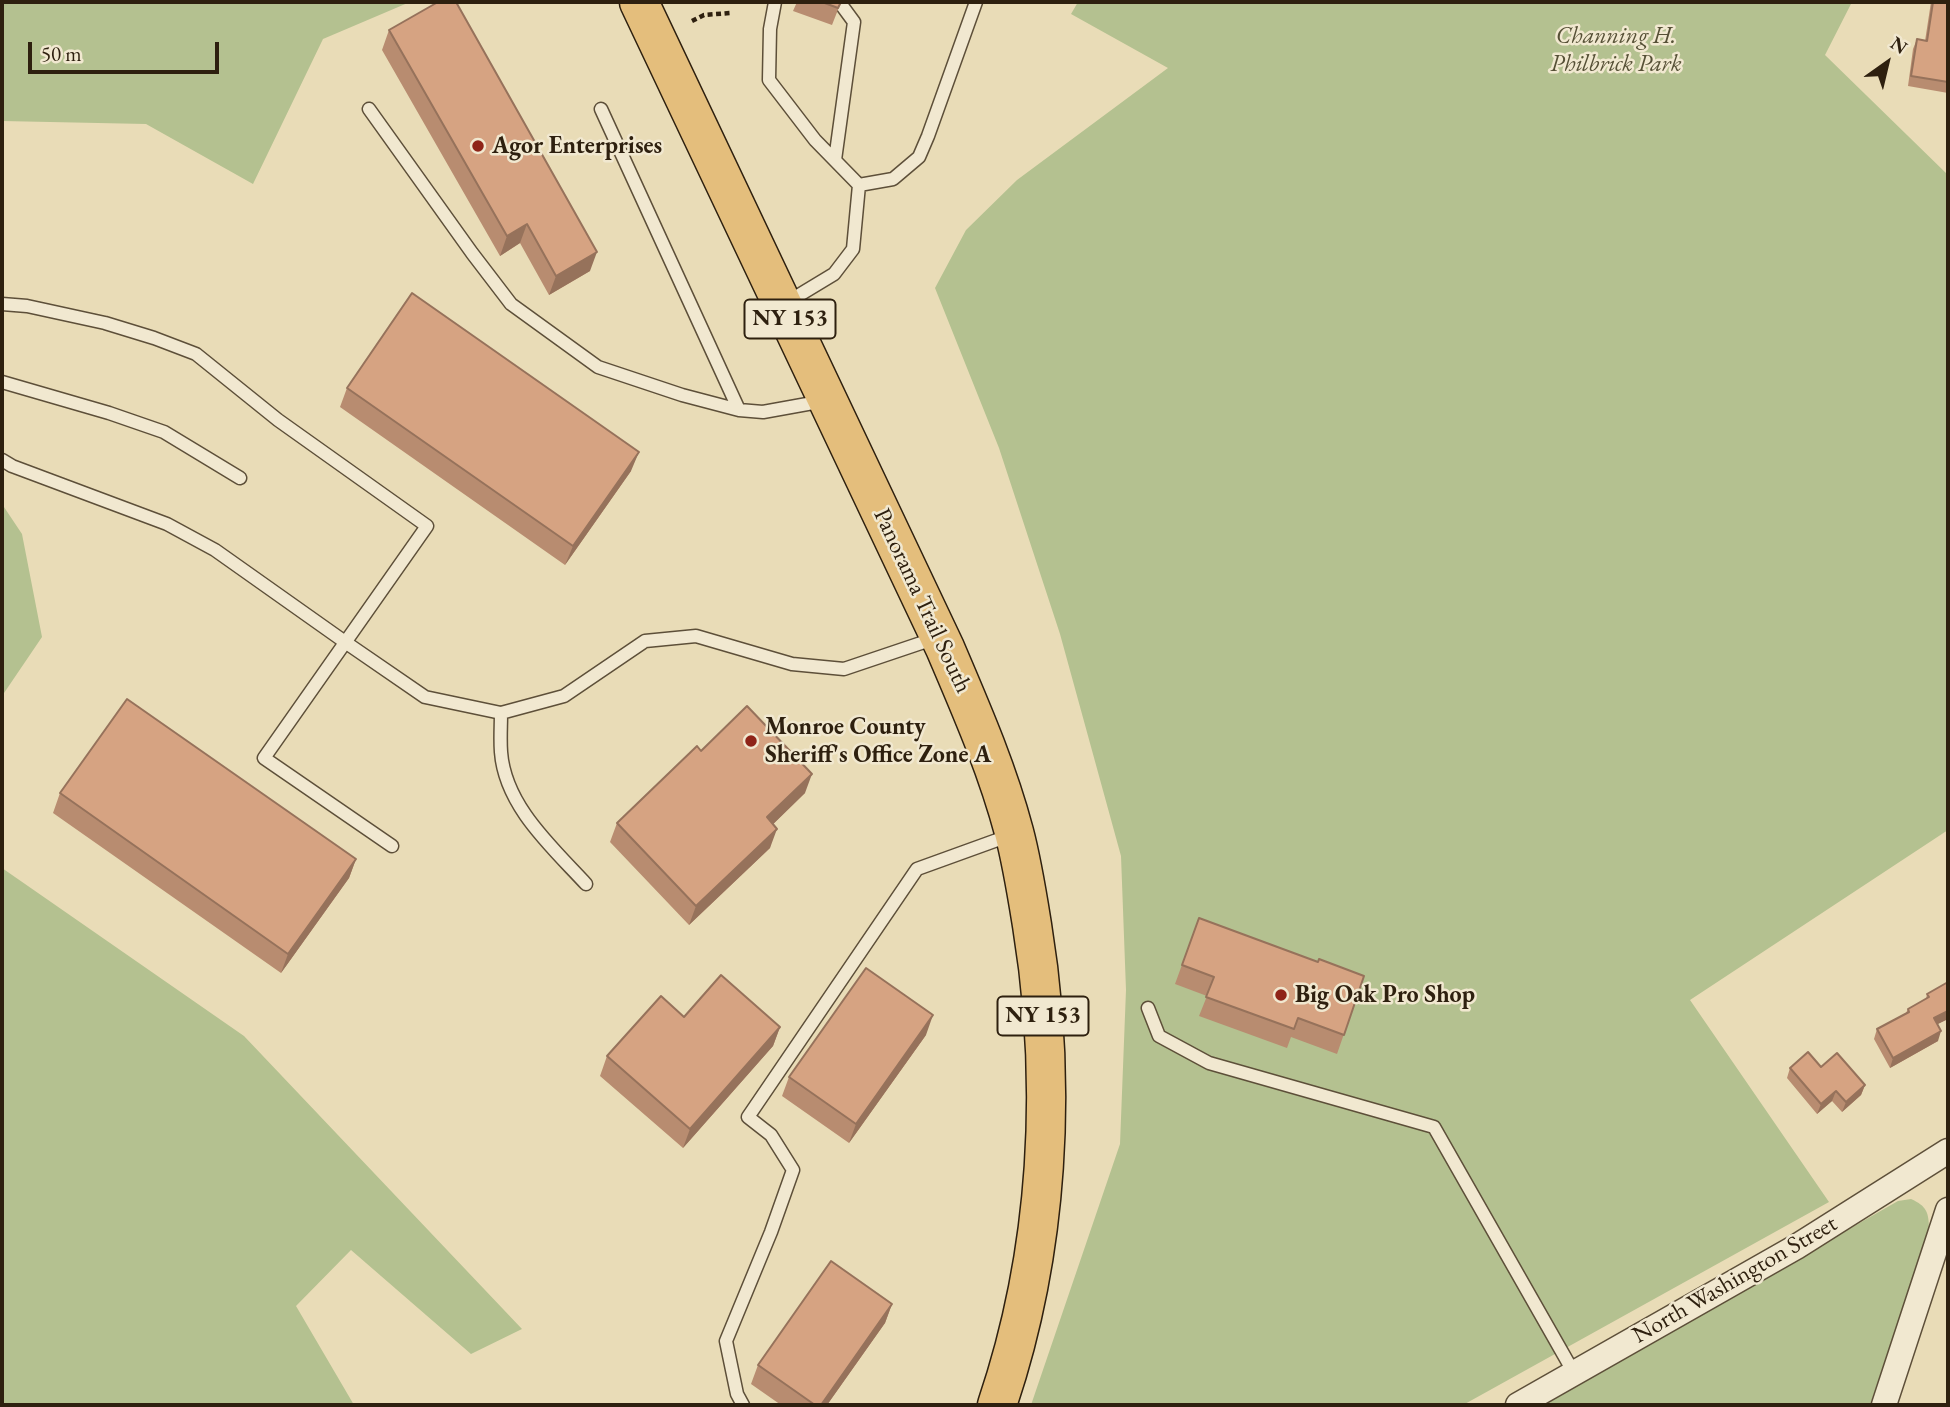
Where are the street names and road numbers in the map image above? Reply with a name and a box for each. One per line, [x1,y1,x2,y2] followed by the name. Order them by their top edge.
[744,300,836,338] road number: NY 153
[867,504,977,698] street label: Panorama Trail South
[998,996,1088,1036] road number: NY 153
[1628,1210,1842,1350] street label: North Washington Street

